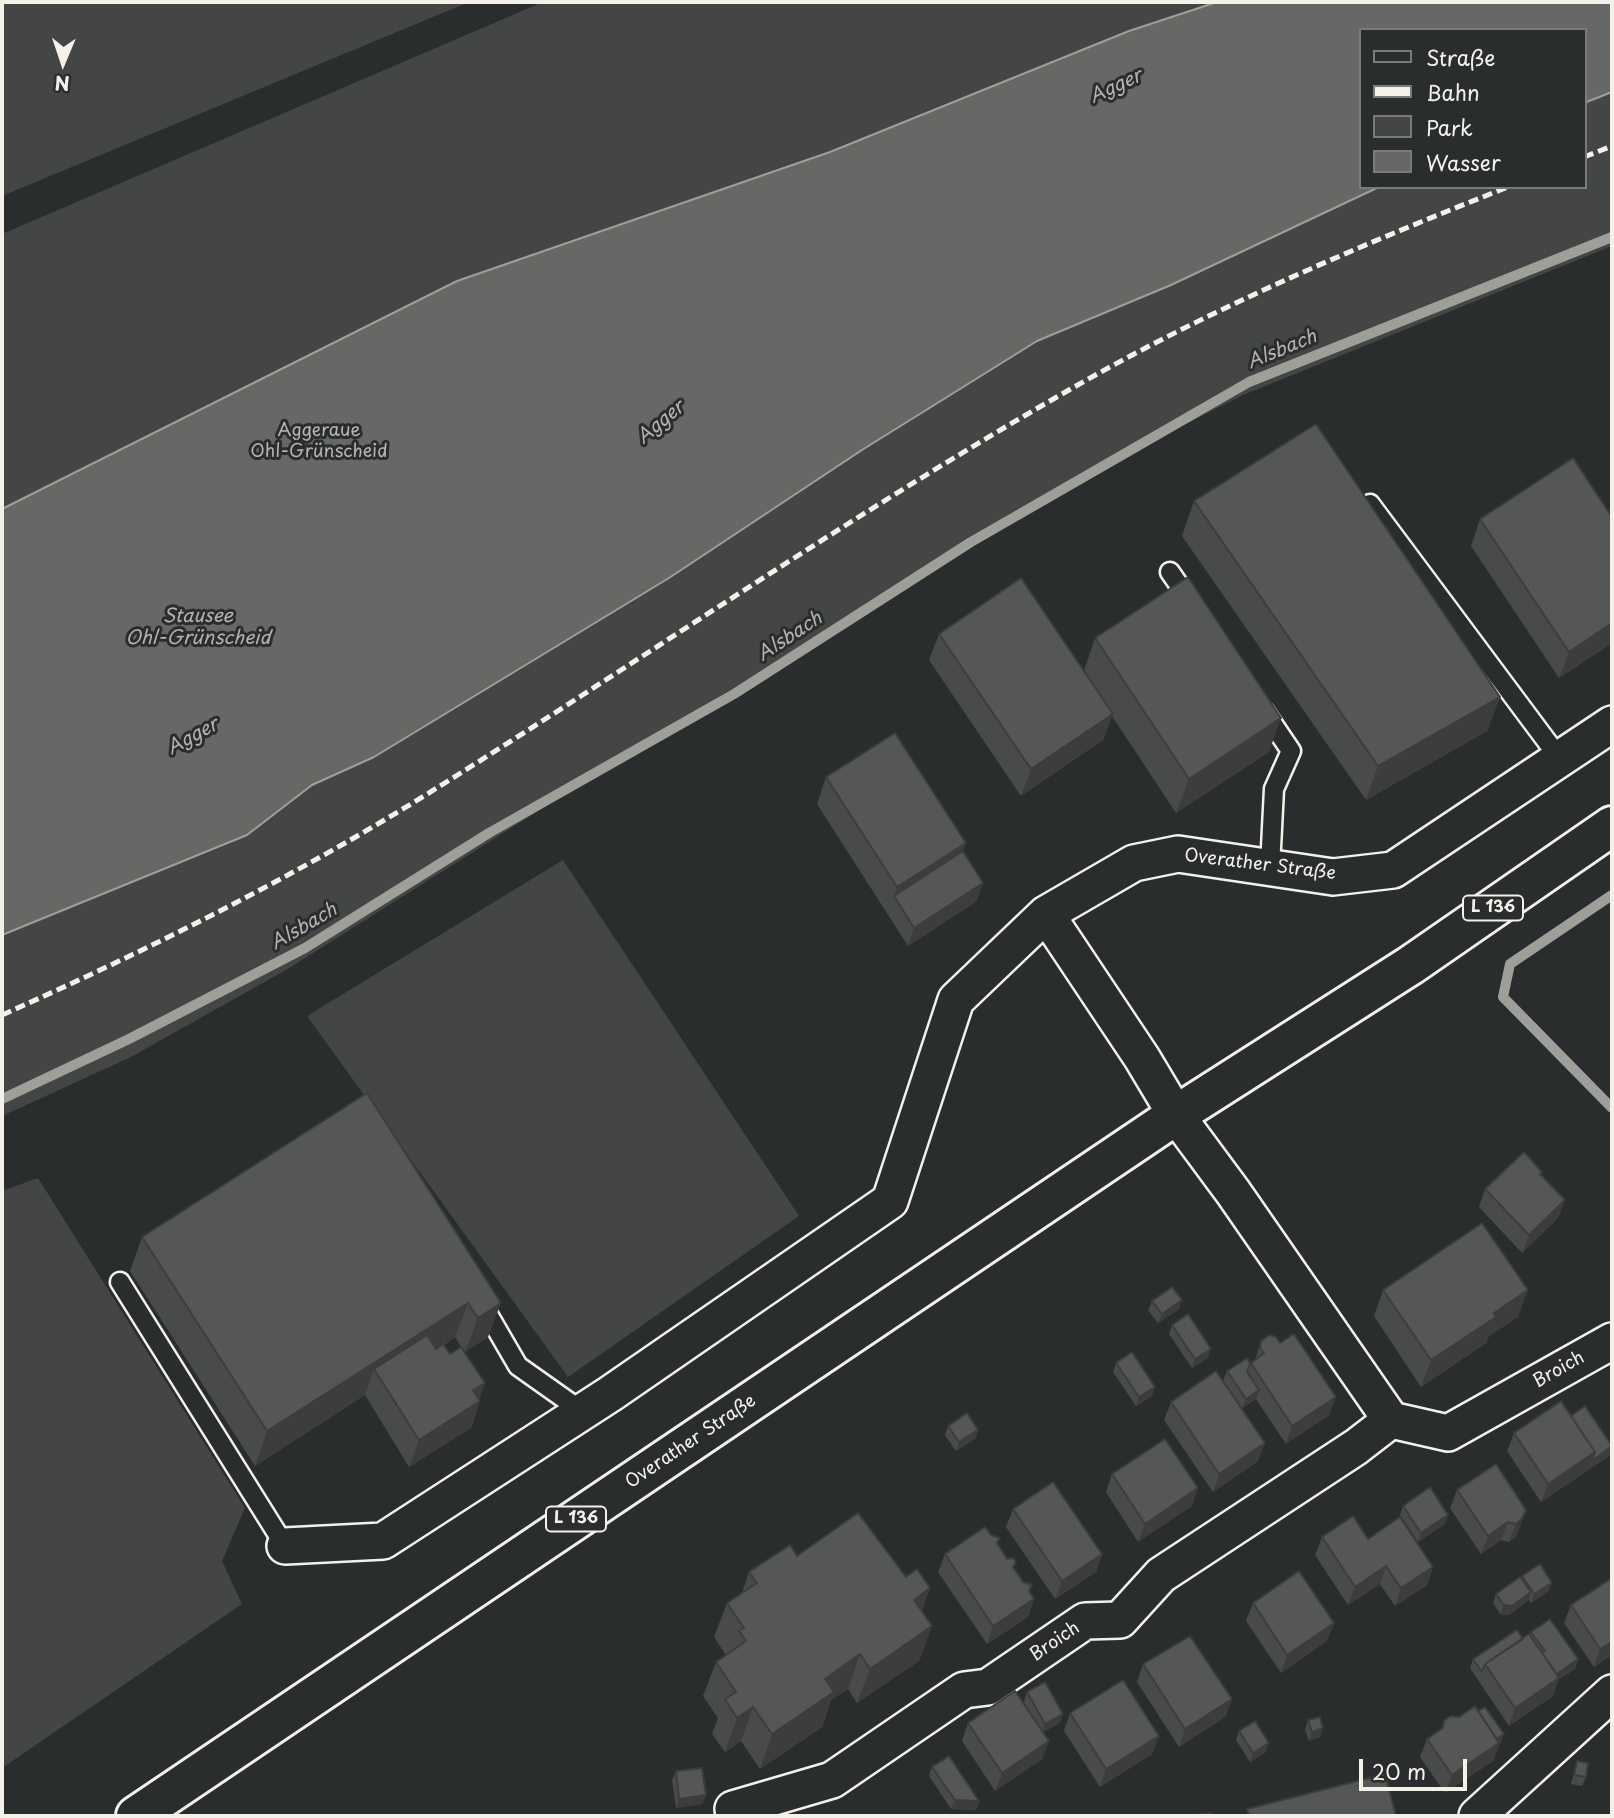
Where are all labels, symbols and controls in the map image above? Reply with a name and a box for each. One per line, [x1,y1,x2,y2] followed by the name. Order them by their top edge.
[28,28,98,98] north arrow
[1358,28,1586,189] legend
[1426,41,1495,73] text: Straße
[1086,65,1146,109] water label: Agger
[54,70,70,98] text: N
[1426,76,1480,108] text: Bahn
[1426,111,1473,143] text: Park
[1426,146,1501,178] text: Wasser
[1244,326,1320,374] water label: Alsbach
[632,396,690,450] water label: Agger
[250,420,388,462] park label: Aggeraue Ohl-Grünscheid
[126,606,270,650] water label: Stausee Ohl-Grünscheid
[753,608,827,666] water label: Alsbach
[163,714,223,760] water label: Agger
[1183,845,1337,885] street label: Overather Straße
[1463,896,1523,920] road number: L 136
[267,899,341,955] water label: Alsbach
[1530,1347,1588,1393] street label: Broich
[622,1390,760,1494] street label: Overather Straße
[546,1506,606,1532] road number: L 136
[1026,1618,1084,1666] street label: Broich
[1362,1744,1470,1788] scale bar
[1372,1755,1426,1787] text: 20 m

